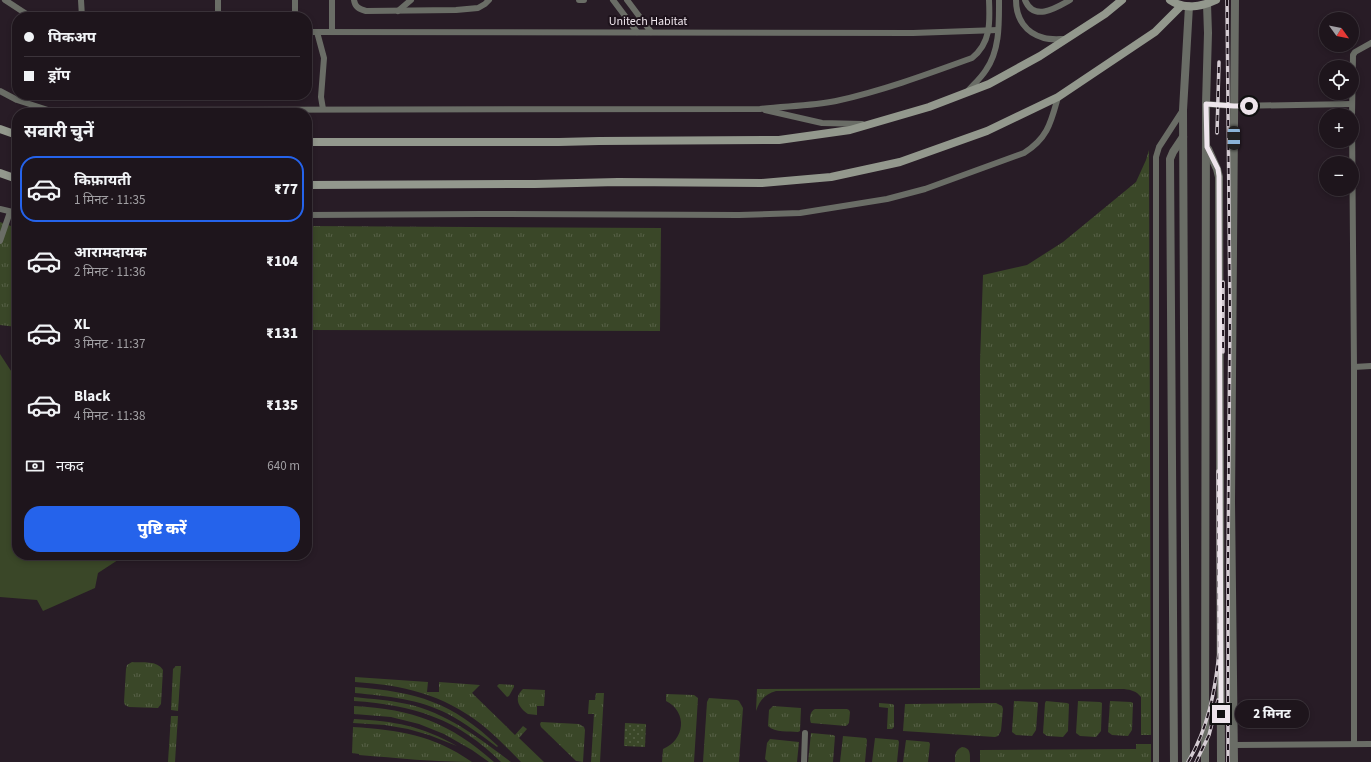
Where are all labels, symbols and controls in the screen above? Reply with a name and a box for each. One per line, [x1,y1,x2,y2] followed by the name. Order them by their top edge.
[1319,12,1359,52] north arrow
[1319,12,1359,196] map controls
[609,13,687,30] street label: Unitech Habitat
[48,27,96,48] text: पिकअप
[1319,60,1359,100] button: locate
[48,65,70,86] text: ड्रॉप
[1240,97,1258,115] route start
[1319,108,1359,148] button: +
[24,119,94,144] text: सवारी चुनें
[1228,126,1240,150] car
[1319,156,1359,196] button: −
[74,170,131,191] text: किफ़ायती
[26,171,62,207] icon: car
[274,179,298,200] text: ₹77
[74,191,146,209] text: 1 मिनट · 11:35
[74,242,147,263] text: आरामदायक
[26,243,62,279] icon: car
[266,251,298,272] text: ₹104
[74,263,146,281] text: 2 मिनट · 11:36
[74,314,90,335] text: XL
[26,315,62,351] icon: car
[266,323,298,344] text: ₹131
[74,335,146,353] text: 3 मिनट · 11:37
[74,386,111,407] text: Black
[26,387,62,423] icon: car
[266,395,298,416] text: ₹135
[74,407,146,425] text: 4 मिनट · 11:38
[24,455,46,477] icon: cash
[56,456,84,477] text: नकद
[267,457,300,475] text: 640 m
[24,506,300,552] button: पुष्टि करें
[1235,700,1309,728] callout: 2 मिनट
[1212,705,1230,723] route end
[1253,705,1291,723] text: 2 मिनट

